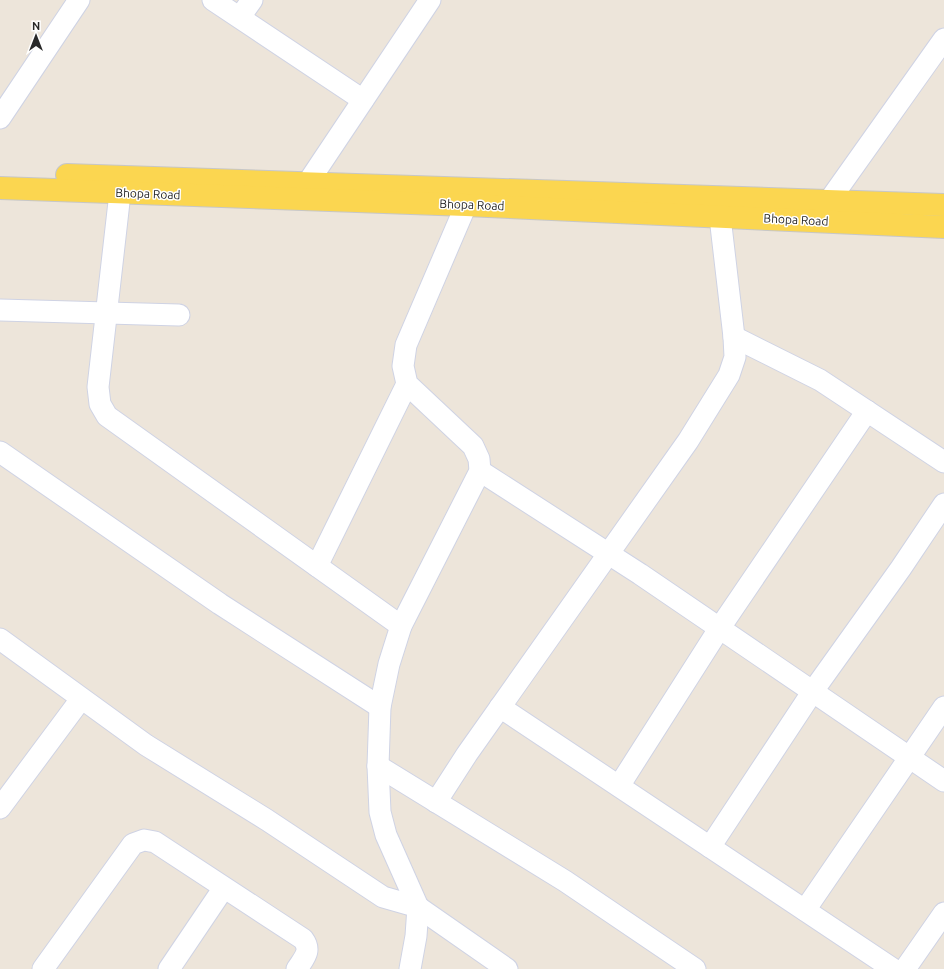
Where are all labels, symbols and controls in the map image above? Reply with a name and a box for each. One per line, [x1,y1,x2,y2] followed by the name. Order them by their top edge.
[16,16,56,56] north arrow
[32,20,40,32] text: N
[115,186,181,201] street label: Bhopa Road
[439,197,505,212] street label: Bhopa Road
[763,211,829,228] street label: Bhopa Road

